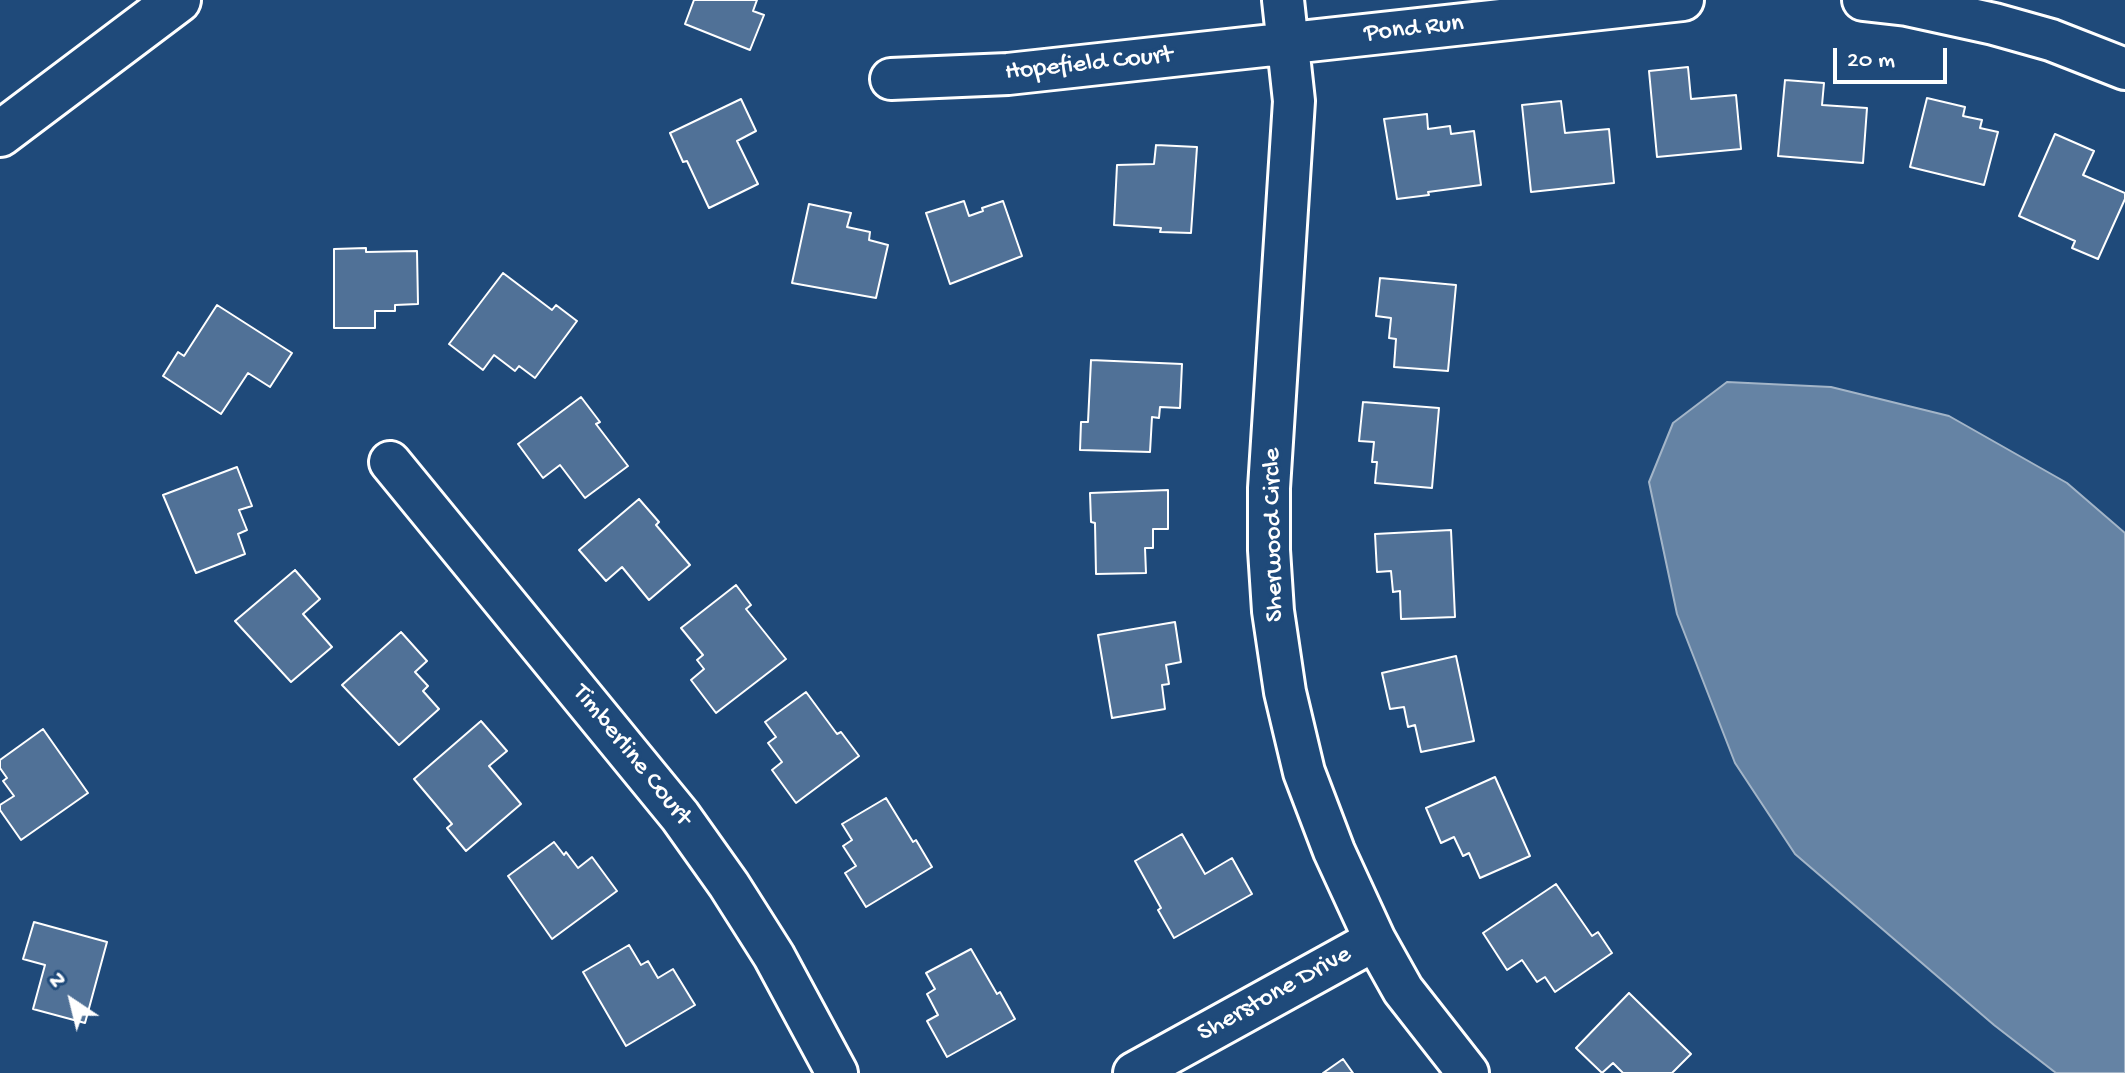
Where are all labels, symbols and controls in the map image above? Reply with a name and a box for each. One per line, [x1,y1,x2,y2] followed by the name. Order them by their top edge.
[1363,9,1465,51] street label: Pond Run
[1837,32,1951,82] scale bar
[1004,41,1174,89] street label: Hopefield Court
[1847,47,1895,76] text: 20 m
[1258,448,1292,622] street label: Sherwood Circle
[564,679,698,833] street label: Timberline Court
[1193,940,1357,1050] street label: Sherstone Drive
[32,961,112,1041] north arrow
[45,967,72,996] text: N

